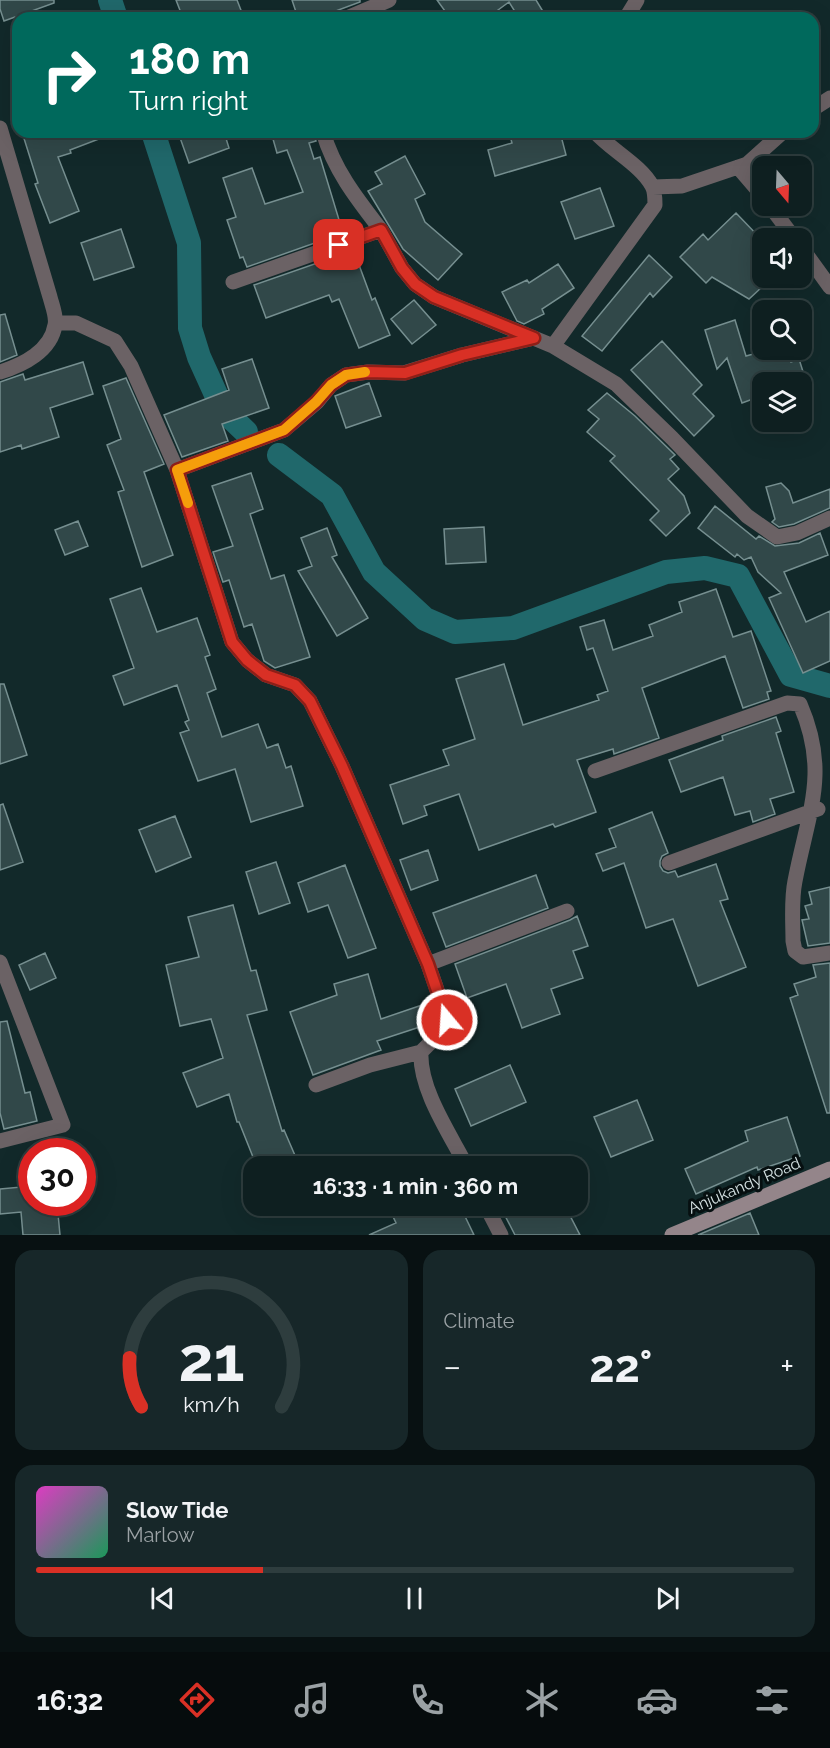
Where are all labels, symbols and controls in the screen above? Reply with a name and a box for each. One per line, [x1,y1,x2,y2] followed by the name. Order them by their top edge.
[129,35,250,84] text: 180 m
[30,36,108,114] icon: right
[129,85,248,116] text: Turn right
[752,156,812,216] north arrow
[752,156,812,432] map controls
[313,219,364,270] pin
[322,228,355,261] icon: arrive
[752,228,812,288] button: sound
[752,300,812,360] button: search
[752,372,812,432] button: layers
[415,988,479,1052] position arrow
[18,1138,96,1216] speed limit sign: 30
[685,1153,803,1218] street label: Anjukandy Road
[313,1173,518,1199] text: 16:33 · 1 min · 360 m
[444,1309,515,1333] text: Climate
[178,1322,244,1396] text: 21
[589,1340,652,1393] text: 22°
[444,1347,461,1386] text: −
[780,1347,794,1386] text: +
[183,1392,240,1417] text: km/h
[126,1497,228,1523] text: Slow Tide
[126,1523,195,1547] text: Marlow
[146,1582,179,1615] icon: previous
[398,1582,431,1615] icon: pause
[651,1582,684,1615] icon: next
[176,1679,218,1721] icon: directions
[291,1679,333,1721] icon: music
[406,1679,448,1721] icon: phone
[521,1679,563,1721] icon: climate
[636,1679,678,1721] icon: car
[751,1679,793,1721] icon: filters
[37,1685,103,1716] text: 16:32

